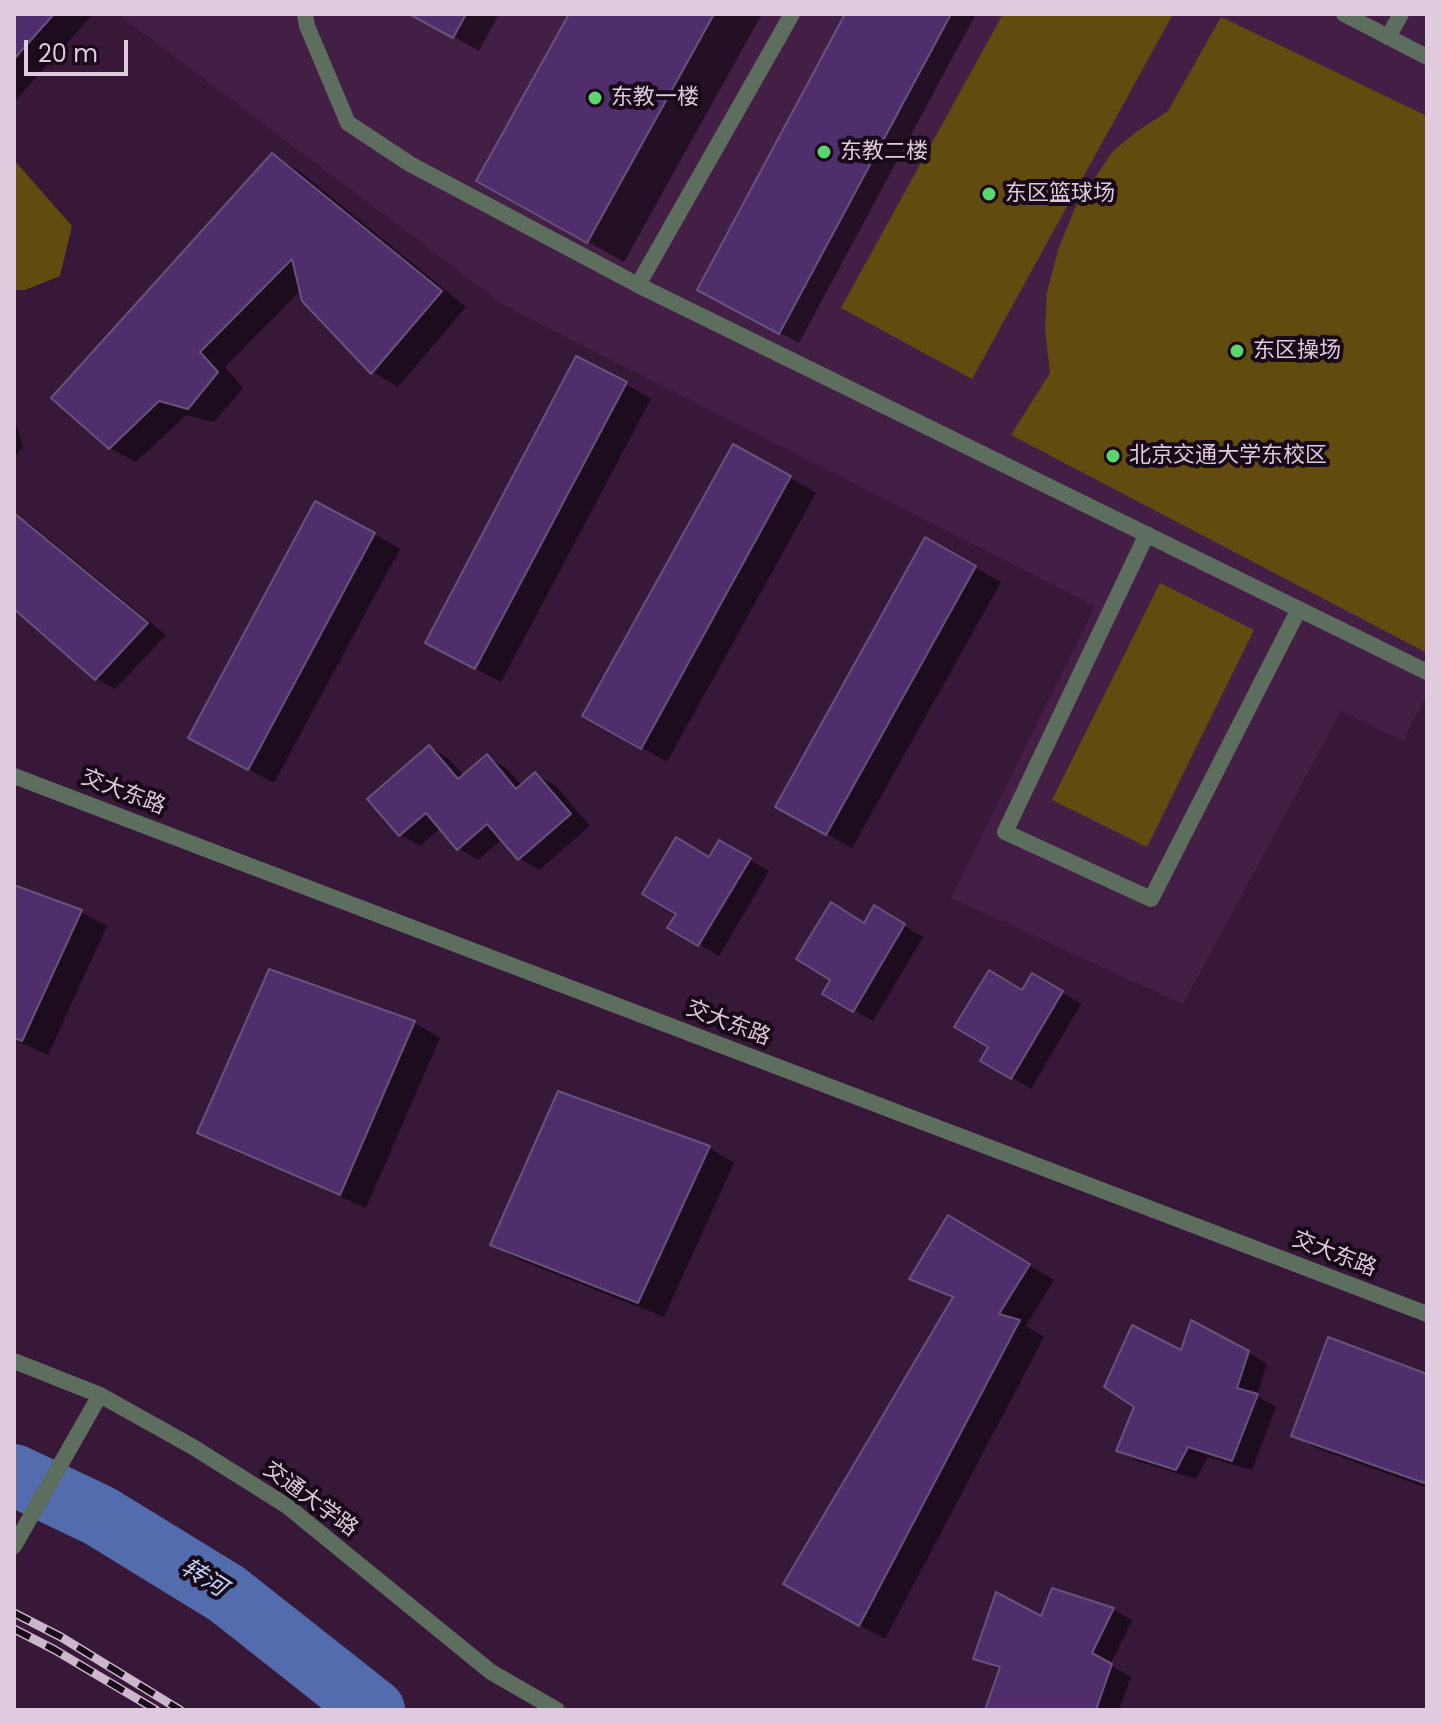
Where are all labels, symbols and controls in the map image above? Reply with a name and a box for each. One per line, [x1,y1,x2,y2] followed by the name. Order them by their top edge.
[28,24,132,74] scale bar
[38,37,98,70] text: 20 m
[611,85,699,111] place label: 东教一楼
[586,89,604,107] marker: 东教一楼
[840,139,928,165] place label: 东教二楼
[815,143,833,161] marker: 东教二楼
[1005,181,1115,207] place label: 东区篮球场
[980,185,998,203] marker: 东区篮球场
[1253,338,1341,364] place label: 东区操场
[1228,342,1246,360] marker: 东区操场
[1129,443,1327,469] place label: 北京交通大学东校区
[1104,447,1122,465] marker: 北京交通大学东校区
[77,765,169,821] street label: 交大东路
[682,996,774,1052] street label: 交大东路
[1288,1227,1380,1283] street label: 交大东路
[258,1457,362,1543] street label: 交通大学路
[175,1554,231,1604] water label: 转河

